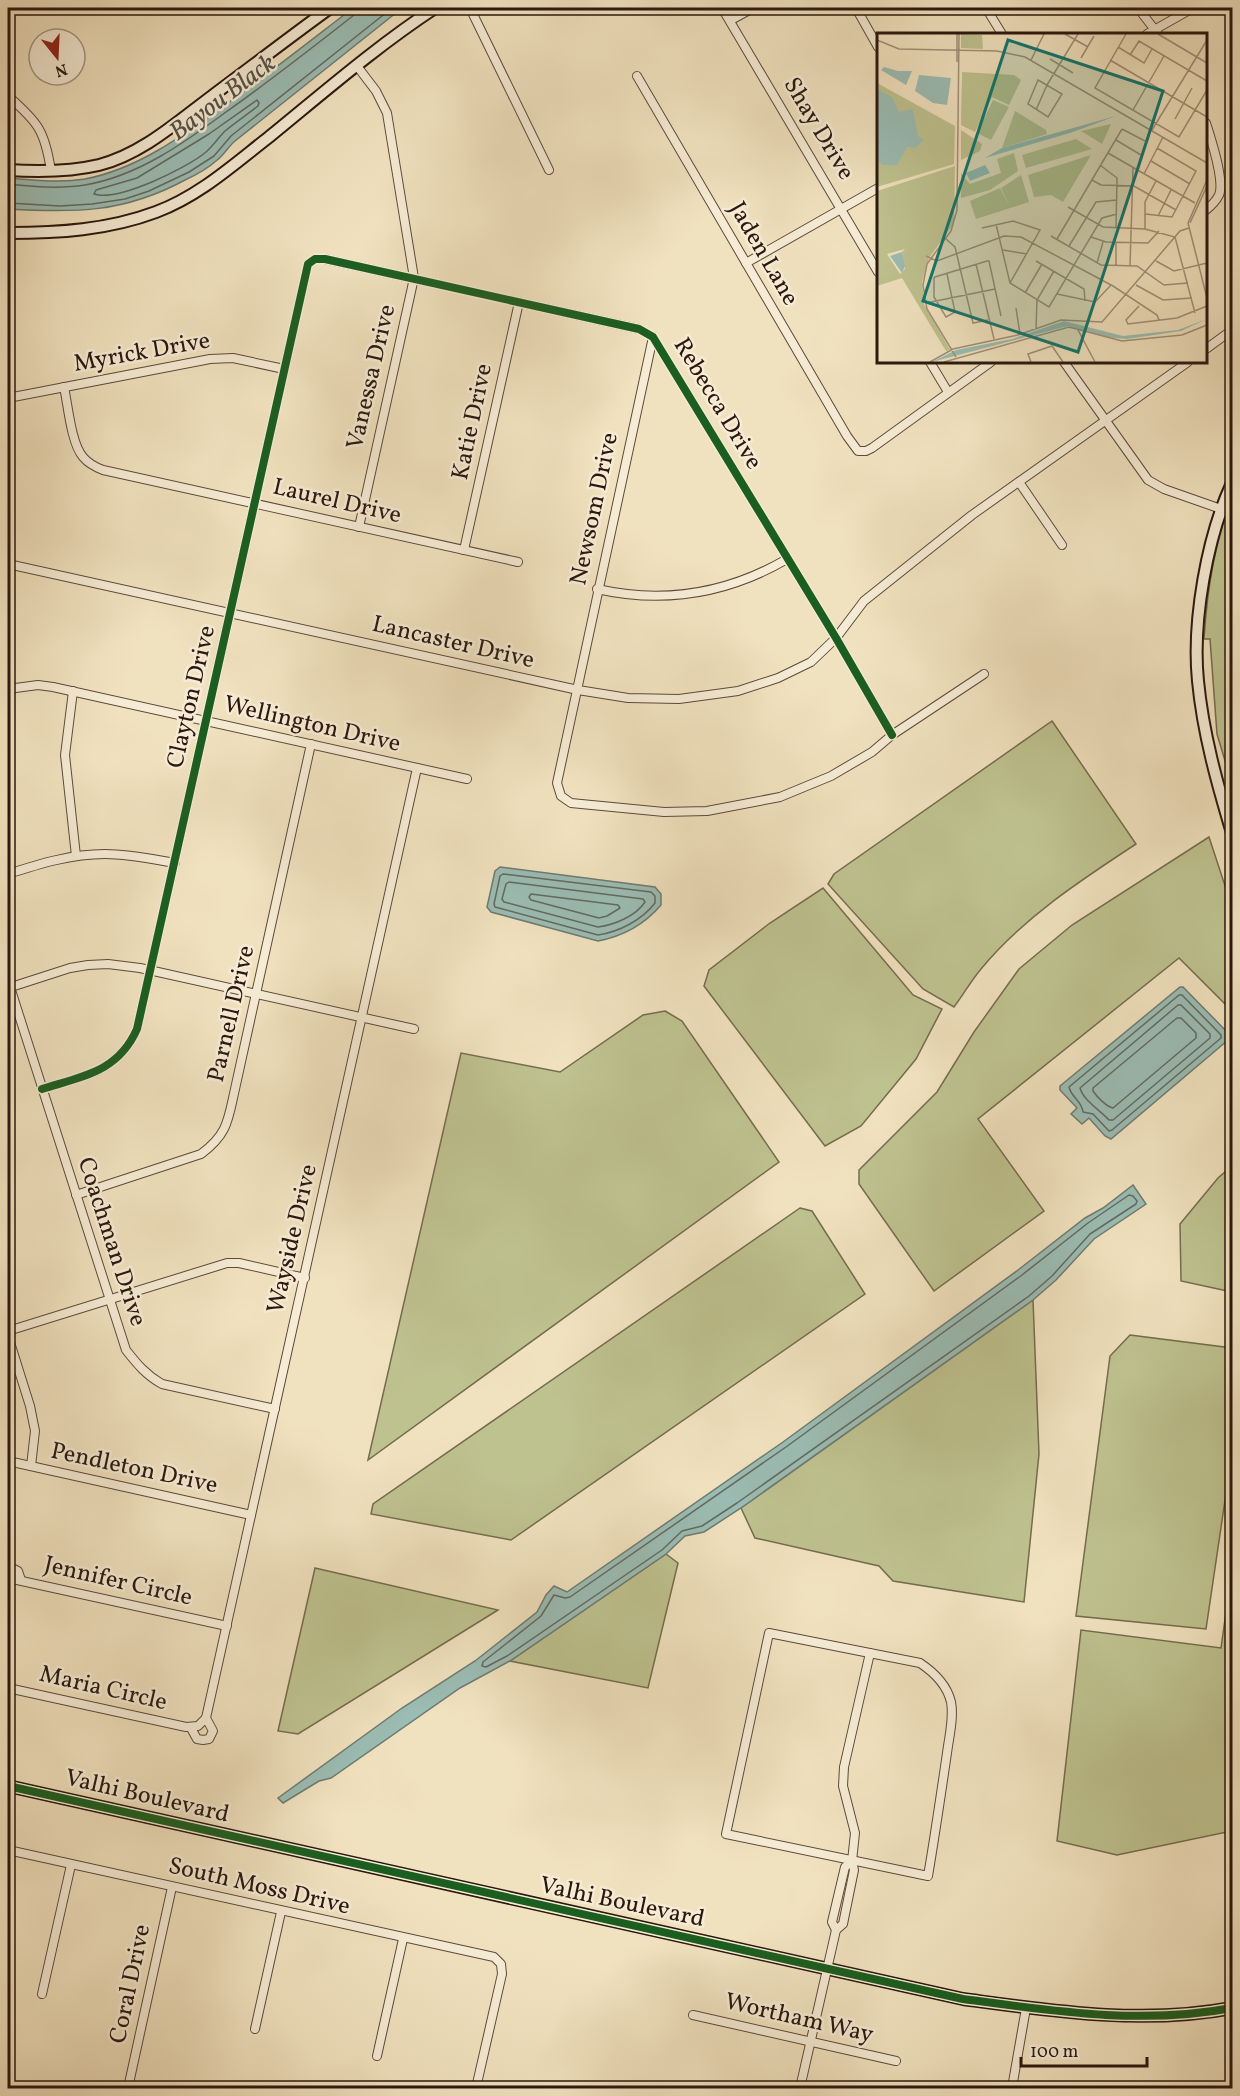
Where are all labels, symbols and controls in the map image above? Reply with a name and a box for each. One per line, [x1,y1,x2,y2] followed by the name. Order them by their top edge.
[27,27,87,87] north arrow
[877,33,1207,363] inset map
[162,46,284,150] water label: Bayou Black
[52,57,70,82] text: N
[774,71,862,187] street label: Shay Drive
[720,196,806,312] street label: Jaden Lane
[339,301,405,453] street label: Vanessa Drive
[71,324,213,382] street label: Myrick Drive
[664,332,770,476] street label: Rebecca Drive
[444,361,502,483] street label: Katie Drive
[562,430,628,588] street label: Newsom Drive
[269,471,405,533] street label: Laurel Drive
[368,608,538,678] street label: Lancaster Drive
[159,622,225,772] street label: Clayton Drive
[220,688,404,762] street label: Wellington Drive
[200,942,264,1086] street label: Parnell Drive
[68,1153,154,1331] street label: Coachman Drive
[259,1161,327,1317] street label: Wayside Drive
[47,1435,221,1503] street label: Pendleton Drive
[40,1548,196,1616] street label: Jennifer Circle
[36,1658,170,1720] street label: Maria Circle
[62,1762,232,1832] street label: Valhi Boulevard
[165,1850,353,1924] street label: South Moss Drive
[537,1869,707,1937] street label: Valhi Boulevard
[102,1921,160,2047] street label: Coral Drive
[721,1985,877,2053] street label: Wortham Way
[1021,2030,1147,2068] scale bar
[1030,2040,1079,2065] text: 100 m

